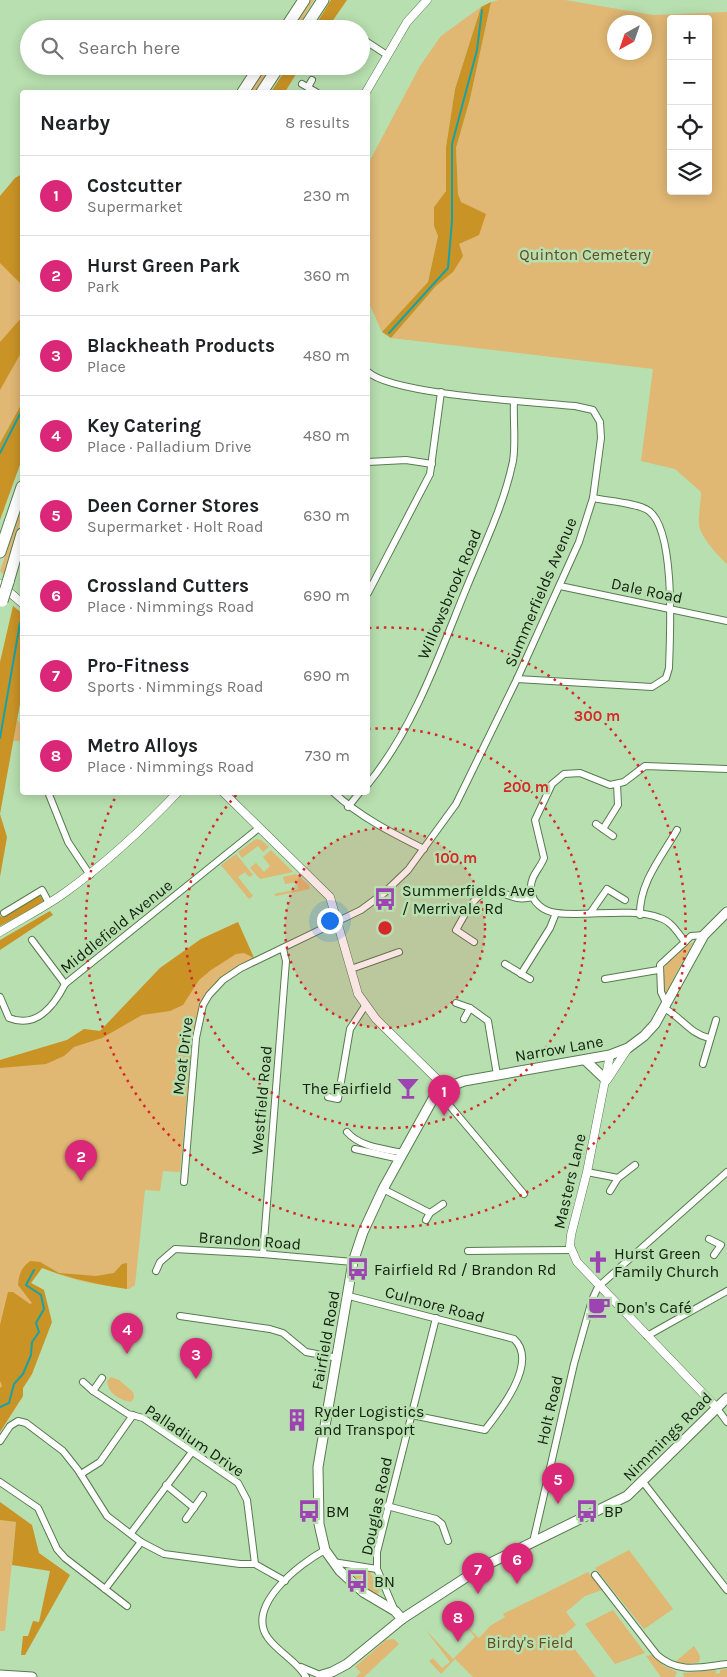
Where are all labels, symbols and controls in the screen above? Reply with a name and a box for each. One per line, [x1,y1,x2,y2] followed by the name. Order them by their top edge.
[607,15,652,60] north arrow
[667,15,712,195] map controls
[667,15,712,60] button: +
[20,20,370,75] search box
[38,34,66,62] icon: search
[78,37,180,59] text: Search here
[667,60,712,105] button: −
[667,105,712,150] button: locate
[40,111,110,135] text: Nearby
[285,113,350,132] text: 8 results
[667,150,712,195] button: layers
[87,175,182,197] text: Costcutter
[53,186,59,205] text: 1
[303,186,350,205] text: 230 m
[87,197,183,216] text: Supermarket
[519,245,651,264] park label: Quinton Cemetery
[87,255,240,277] text: Hurst Green Park
[51,266,61,285] text: 2
[303,266,350,285] text: 360 m
[87,277,119,296] text: Park
[87,335,275,357] text: Blackheath Products
[51,346,61,365] text: 3
[303,346,350,365] text: 480 m
[87,357,126,376] text: Place
[87,415,201,437] text: Key Catering
[51,426,61,445] text: 4
[303,426,350,445] text: 480 m
[87,437,252,456] text: Place · Palladium Drive
[87,495,259,517] text: Deen Corner Stores
[51,506,61,525] text: 5
[303,506,350,525] text: 630 m
[500,515,581,670] street label: Summerfields Avenue
[87,517,264,536] text: Supermarket · Holt Road
[414,526,485,662] street label: Willowsbrook Road
[609,574,684,607] street label: Dale Road
[87,575,249,597] text: Crossland Cutters
[51,586,61,605] text: 6
[303,586,350,605] text: 690 m
[87,597,254,616] text: Place · Nimmings Road
[87,655,189,677] text: Pro-Fitness
[52,666,60,685] text: 7
[303,666,350,685] text: 690 m
[87,677,264,696] text: Sports · Nimmings Road
[574,707,620,725] text: 300 m
[87,735,198,757] text: Metro Alloys
[51,746,61,765] text: 8
[305,746,350,765] text: 730 m
[87,757,254,776] text: Place · Nimmings Road
[503,778,549,796] text: 200 m
[435,849,477,867] text: 100 m
[56,875,176,977] street label: Middlefield Avenue
[402,881,535,918] place label: Summerfields Ave / Merrivale Rd
[372,886,398,912] bus stop icon: Summerfields Ave / Merrivale Rd
[317,908,343,934] your location
[376,919,394,937] centre of rings
[168,1016,197,1096] street label: Moat Drive
[513,1031,605,1066] street label: Narrow Lane
[247,1045,276,1155] street label: Westfield Road
[395,1075,421,1101] bar icon: The Fairfield
[428,1075,460,1116] pin: 1
[303,1079,392,1098] place label: The Fairfield
[549,1132,590,1231] street label: Masters Lane
[65,1140,97,1181] pin: 2
[198,1227,302,1254] street label: Brandon Road
[614,1244,719,1281] place label: Hurst Green Family Church
[585,1249,611,1275] church icon: Hurst Green Family Church
[345,1256,371,1282] bus stop icon: Fairfield Rd / Brandon Rd
[374,1260,557,1279] place label: Fairfield Rd / Brandon Rd
[383,1282,487,1327] street label: Culmore Road
[307,1289,344,1391] street label: Fairfield Road
[586,1294,612,1320] cafe icon: Don's Café
[616,1298,692,1317] place label: Don's Café
[111,1313,143,1354] pin: 4
[180,1338,212,1379] pin: 3
[532,1374,567,1447] street label: Holt Road
[619,1388,716,1485] street label: Nimmings Road
[142,1400,248,1481] street label: Palladium Drive
[314,1402,424,1439] place label: Ryder Logistics and Transport
[284,1407,310,1433] building icon: Ryder Logistics and Transport
[357,1455,396,1557] street label: Douglas Road
[542,1463,574,1504] pin: 5
[296,1498,322,1524] bus stop icon: BM
[574,1498,600,1524] bus stop icon: BP
[326,1502,350,1521] place label: BM
[604,1502,623,1521] place label: BP
[501,1543,533,1584] pin: 6
[462,1553,494,1594] pin: 7
[344,1568,370,1594] bus stop icon: BN
[374,1572,395,1591] place label: BN
[442,1601,474,1642] pin: 8
[486,1633,574,1652] park label: Birdy's Field

